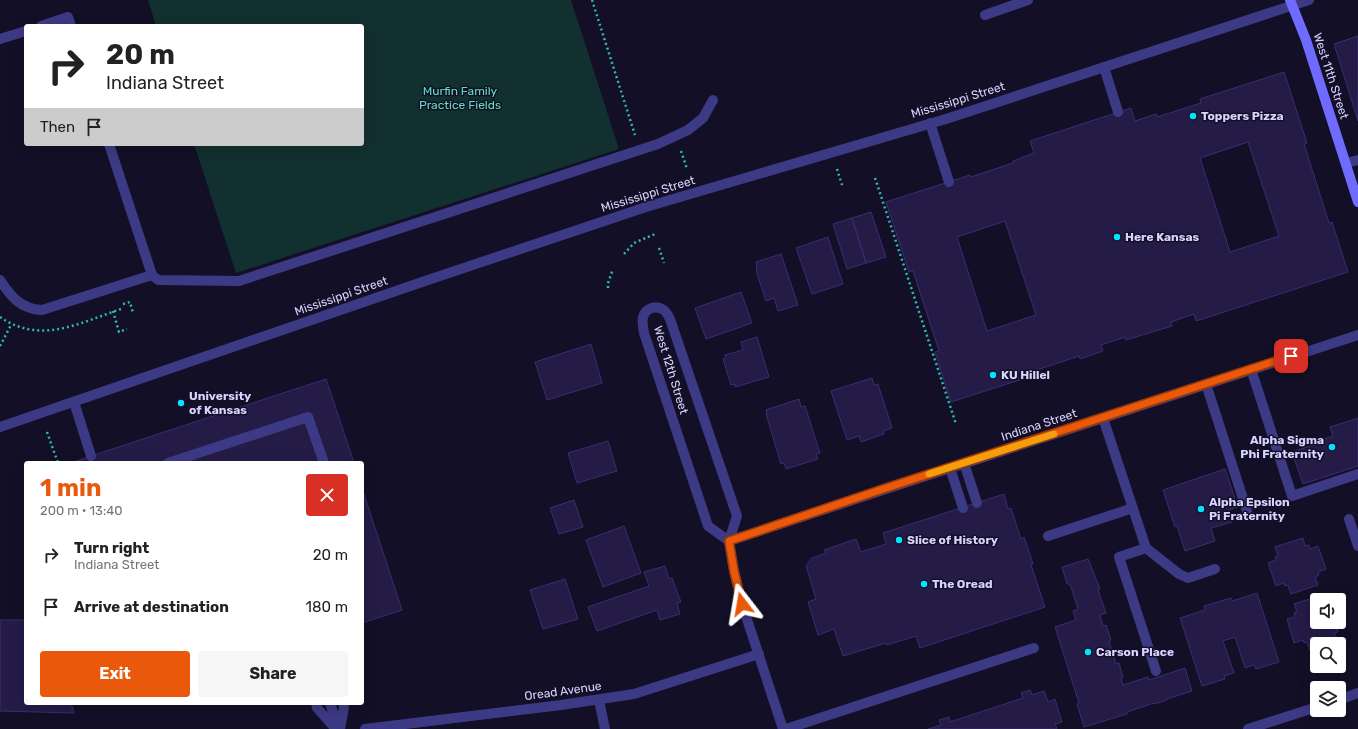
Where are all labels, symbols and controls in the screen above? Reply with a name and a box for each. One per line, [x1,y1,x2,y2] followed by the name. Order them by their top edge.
[1310,31,1352,121] street label: West 11th Street
[106,38,175,71] text: 20 m
[40,40,92,92] icon: right
[106,72,224,94] text: Indiana Street
[909,79,1007,121] street label: Mississippi Street
[419,84,501,112] park label: Murfin Family Practice Fields
[1201,109,1284,123] place label: Toppers Pizza
[1188,111,1198,121] marker: Toppers Pizza
[83,116,105,138] icon: arrive
[40,118,75,136] text: Then
[599,173,697,215] street label: Mississippi Street
[1125,230,1200,244] place label: Here Kansas
[1112,232,1122,242] marker: Here Kansas
[293,273,390,319] street label: Mississippi Street
[651,324,691,416] street label: West 12th Street
[1274,339,1308,373] pin
[1280,345,1302,367] icon: arrive
[1001,368,1050,382] place label: KU Hillel
[988,370,998,380] marker: KU Hillel
[189,389,251,417] place label: University of Kansas
[176,398,186,408] marker: University of Kansas
[999,406,1079,444] street label: Indiana Street
[1240,433,1324,461] place label: Alpha Sigma Phi Fraternity
[1327,442,1337,452] marker: Alpha Sigma Phi Fraternity
[40,474,101,502] text: 1 min
[306,474,348,516] button: close
[1209,495,1290,523] place label: Alpha Epsilon Pi Fraternity
[40,503,123,518] text: 200 m · 13:40
[1196,504,1206,514] marker: Alpha Epsilon Pi Fraternity
[907,533,998,547] place label: Slice of History
[894,535,904,545] marker: Slice of History
[74,539,149,557] text: Turn right
[40,544,62,566] icon: right
[313,546,348,564] text: 20 m
[74,557,159,572] text: Indiana Street
[932,577,993,591] place label: The Oread
[919,579,929,589] marker: The Oread
[721,583,763,625] position arrow
[1310,593,1346,717] map controls
[1310,593,1346,629] button: sound
[40,596,62,618] icon: arrive
[74,598,229,616] text: Arrive at destination
[306,598,348,616] text: 180 m
[1310,637,1346,673] button: search
[1096,645,1174,659] place label: Carson Place
[1083,647,1093,657] marker: Carson Place
[40,651,190,697] button: Exit
[198,651,348,697] button: Share
[524,679,603,703] street label: Oread Avenue
[1310,681,1346,717] button: layers

